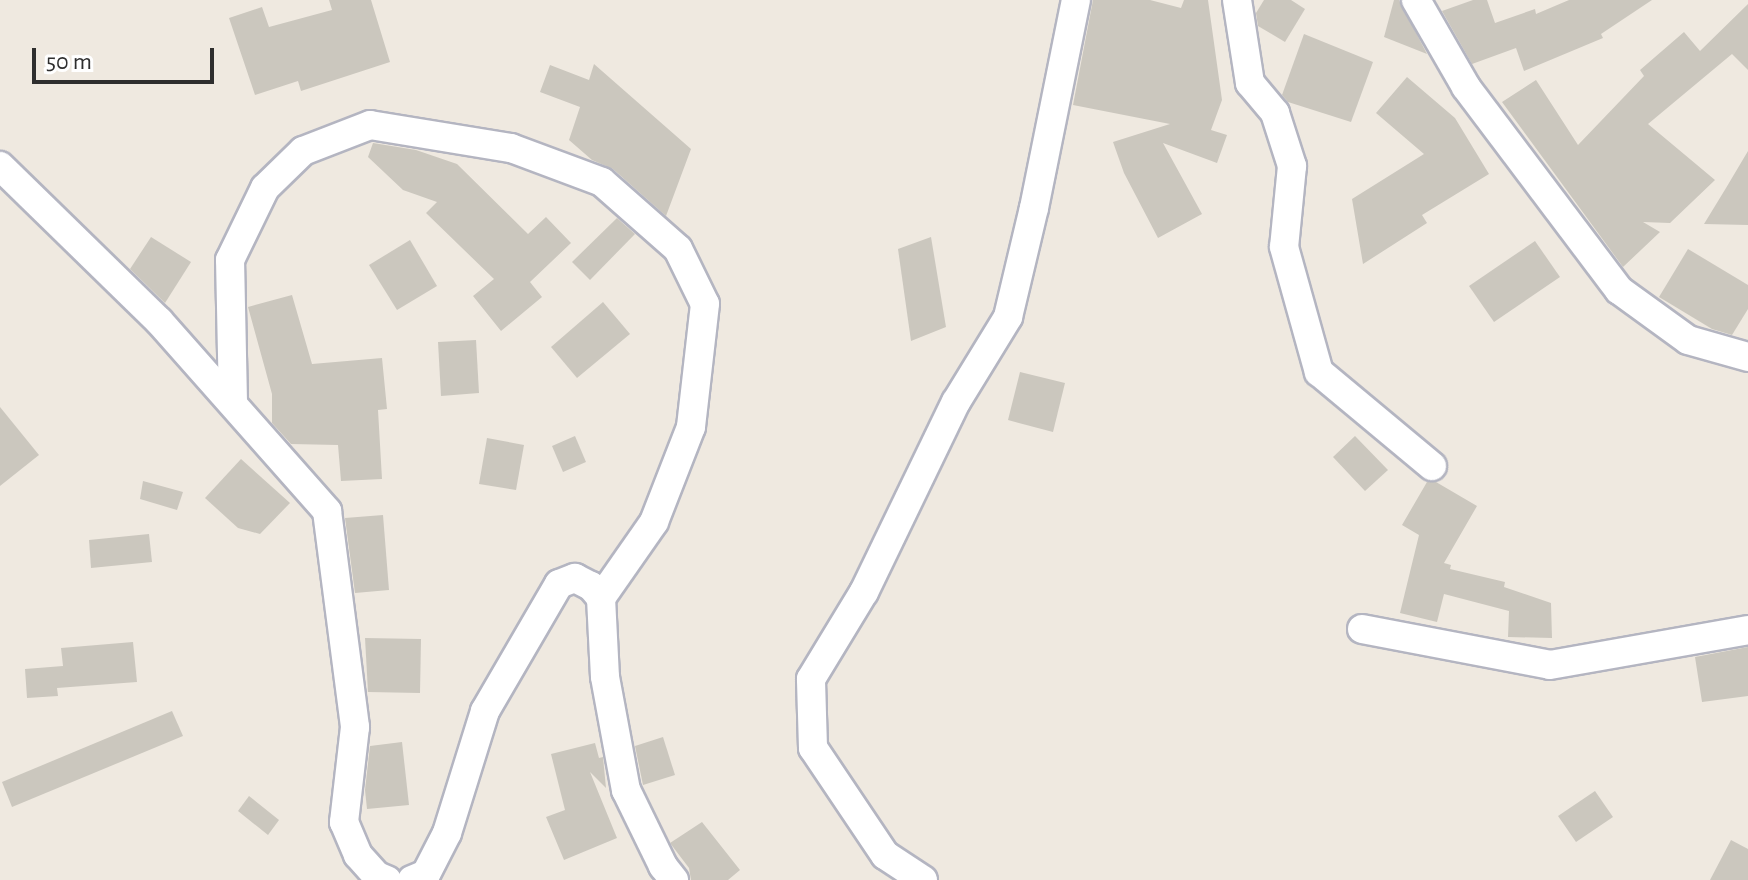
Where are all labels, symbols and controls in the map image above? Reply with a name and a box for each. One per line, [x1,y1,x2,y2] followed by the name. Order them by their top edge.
[36,32,218,82] scale bar
[46,50,92,74] text: 50 m

